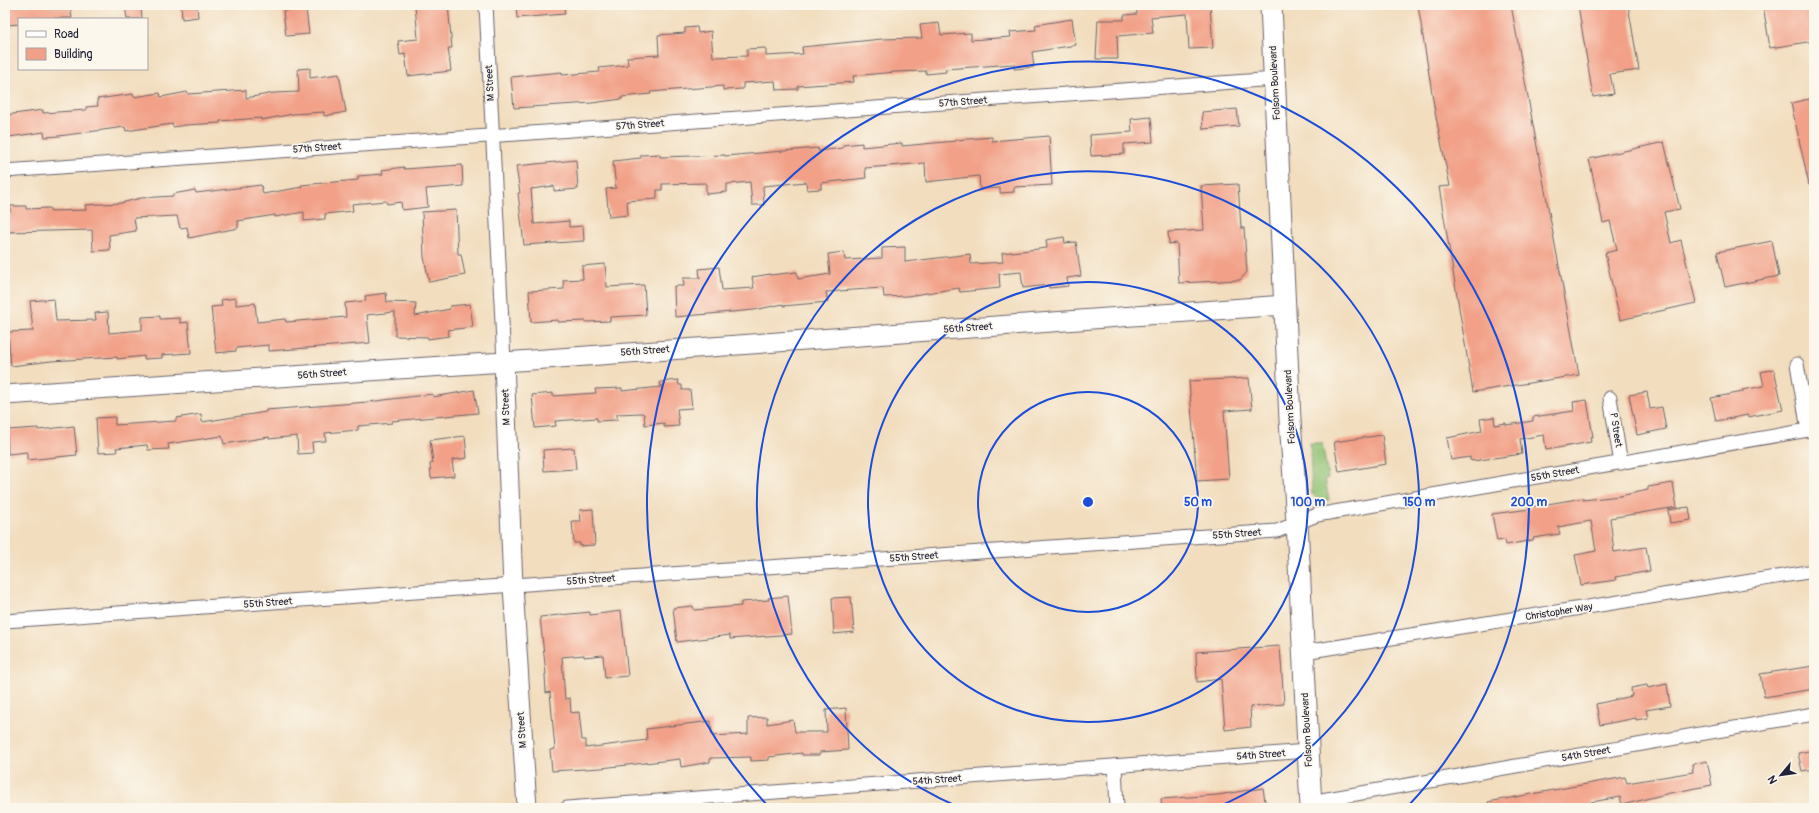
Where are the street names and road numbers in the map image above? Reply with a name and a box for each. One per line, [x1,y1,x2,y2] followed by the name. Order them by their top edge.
[1267,45,1283,121] street label: Folsom Boulevard
[483,64,497,102] street label: M Street
[938,94,989,110] street label: 57th Street
[615,117,666,133] street label: 57th Street
[292,140,343,156] street label: 57th Street
[943,320,994,336] street label: 56th Street
[620,343,671,359] street label: 56th Street
[297,366,348,382] street label: 56th Street
[1282,369,1298,445] street label: Folsom Boulevard
[499,388,513,425] street label: M Street
[1607,412,1625,449] street label: P Street
[1530,464,1581,484] street label: 55th Street
[1212,526,1263,542] street label: 55th Street
[889,549,940,565] street label: 55th Street
[566,572,617,588] street label: 55th Street
[243,595,294,611] street label: 55th Street
[1525,601,1594,623] street label: Christopher Way
[1299,692,1315,768] street label: Folsom Boulevard
[515,710,529,749] street label: M Street
[1561,744,1612,764] street label: 54th Street
[1236,747,1287,763] street label: 54th Street
[912,772,963,788] street label: 54th Street

